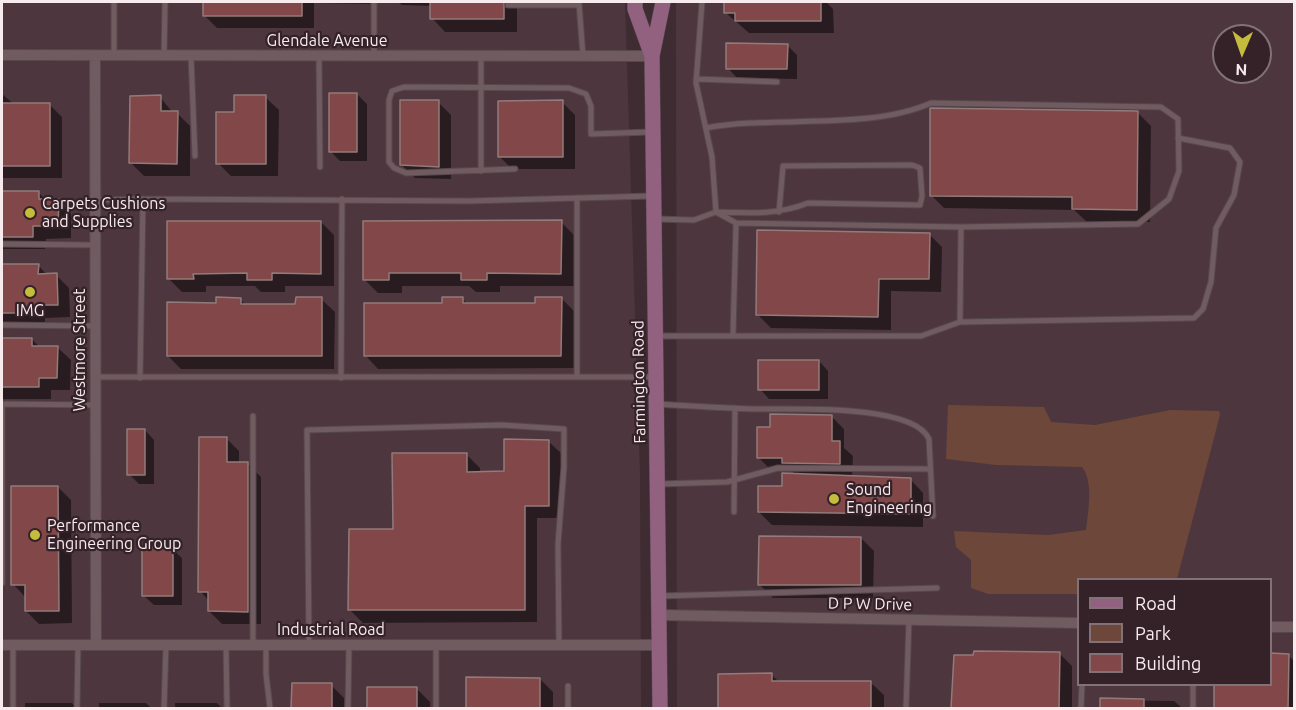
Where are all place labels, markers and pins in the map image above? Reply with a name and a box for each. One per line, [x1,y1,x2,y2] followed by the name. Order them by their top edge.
[42,194,165,232] place label: Carpets Cushions and Supplies
[23,206,37,220] marker: Carpets Cushions and Supplies
[23,285,37,299] marker: IMG
[16,301,44,321] place label: IMG
[846,480,932,518] place label: Sound Engineering
[827,492,841,506] marker: Sound Engineering
[47,516,181,554] place label: Performance Engineering Group
[28,528,42,542] marker: Performance Engineering Group

